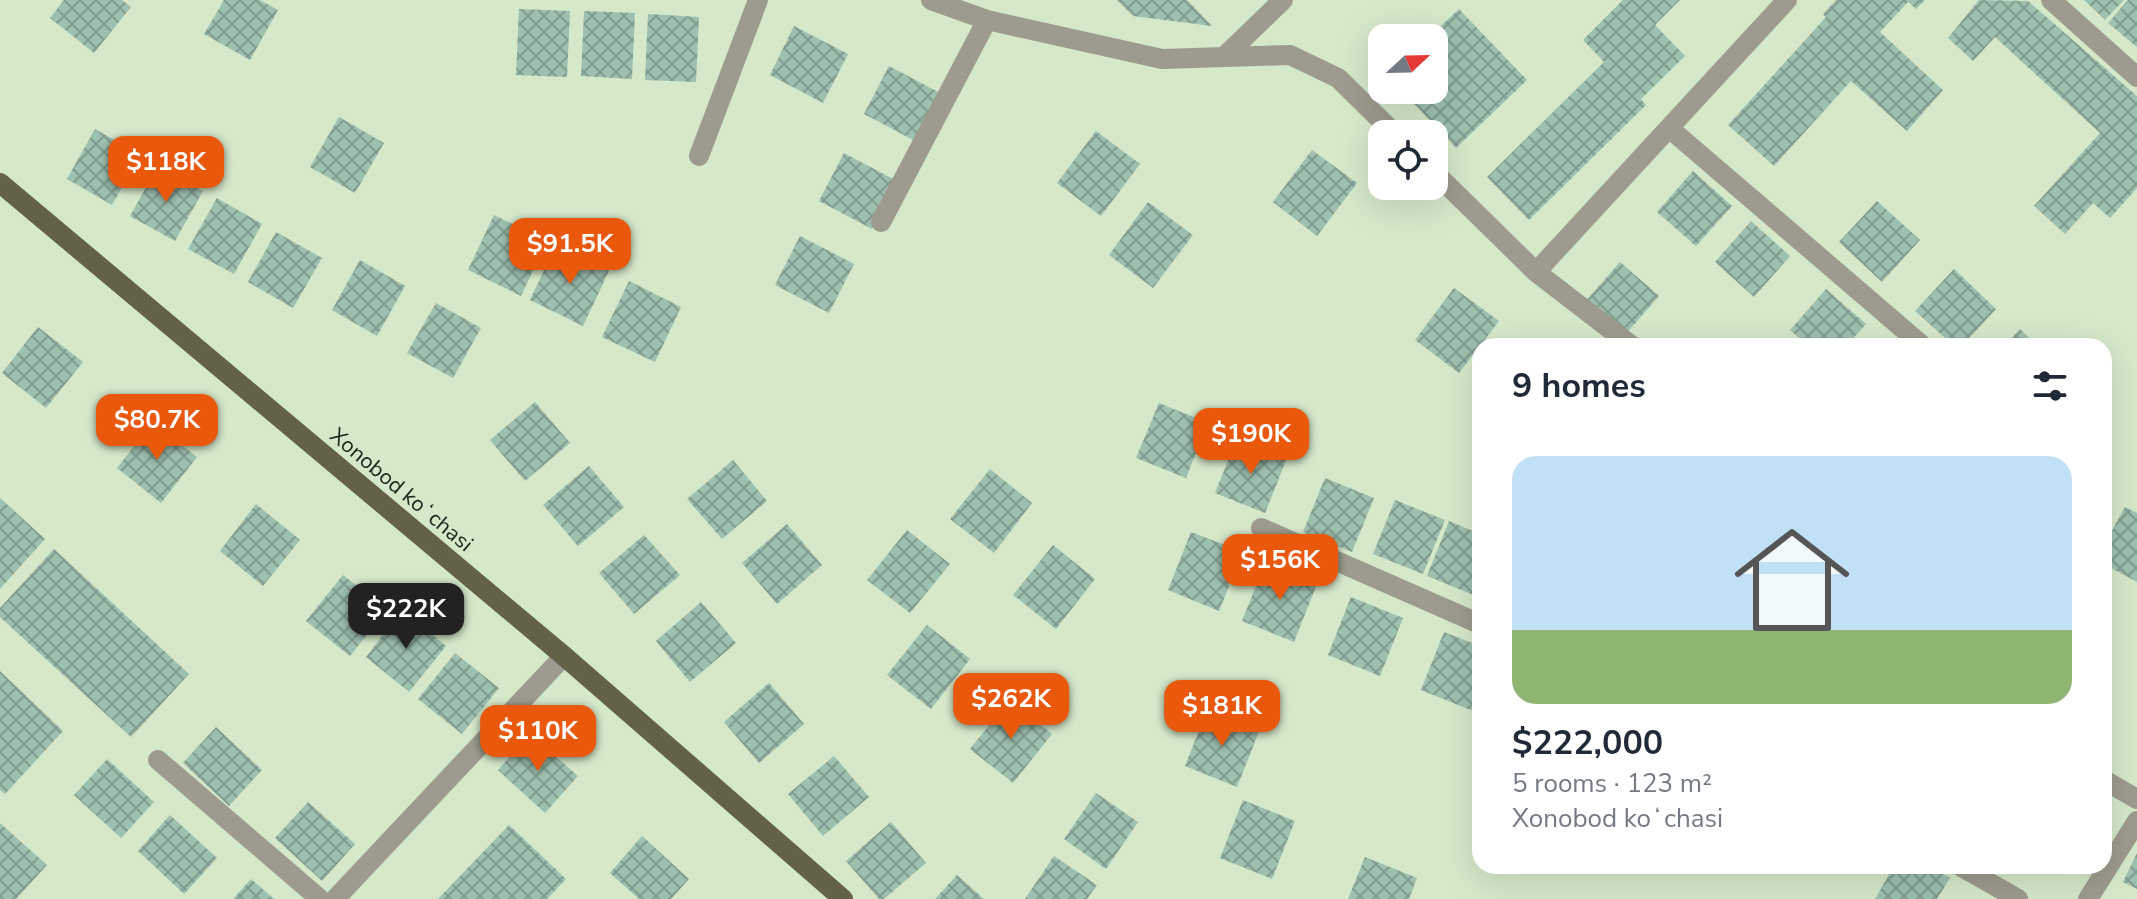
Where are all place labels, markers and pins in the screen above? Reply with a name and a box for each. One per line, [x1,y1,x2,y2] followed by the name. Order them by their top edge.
[110,136,222,204] pin: $118K
[505,218,635,286] pin: $91.5K
[92,394,222,462] pin: $80.7K
[1195,408,1307,476] pin: $190K
[1224,534,1336,602] pin: $156K
[350,583,462,651] pin: $222K
[955,673,1067,741] pin: $262K
[1166,680,1278,748] pin: $181K
[482,705,594,773] pin: $110K

